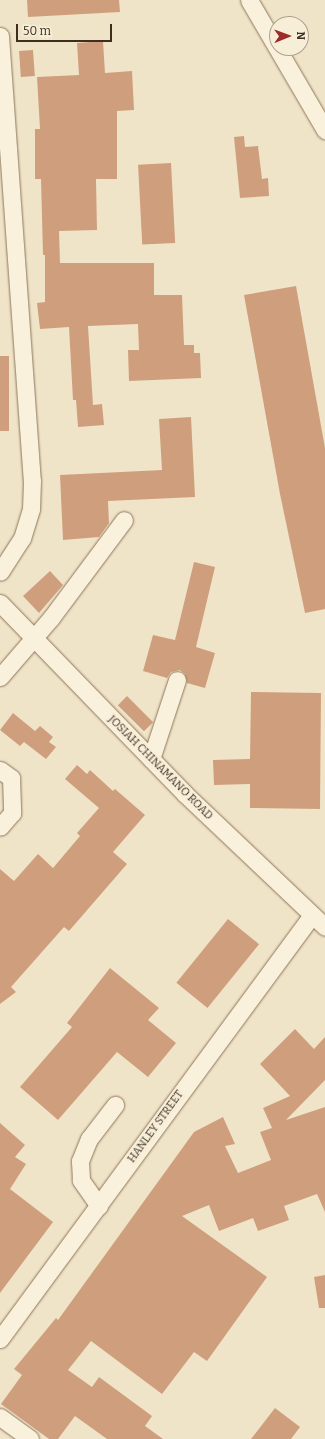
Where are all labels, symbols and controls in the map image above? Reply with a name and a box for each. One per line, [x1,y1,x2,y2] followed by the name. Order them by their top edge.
[18,16,114,42] scale bar
[269,16,309,56] north arrow
[23,24,51,38] text: 50 m
[294,31,307,40] text: N
[105,713,215,823] street label: JOSIAH CHINAMANO ROAD
[125,1088,187,1166] street label: HANLEY STREET

